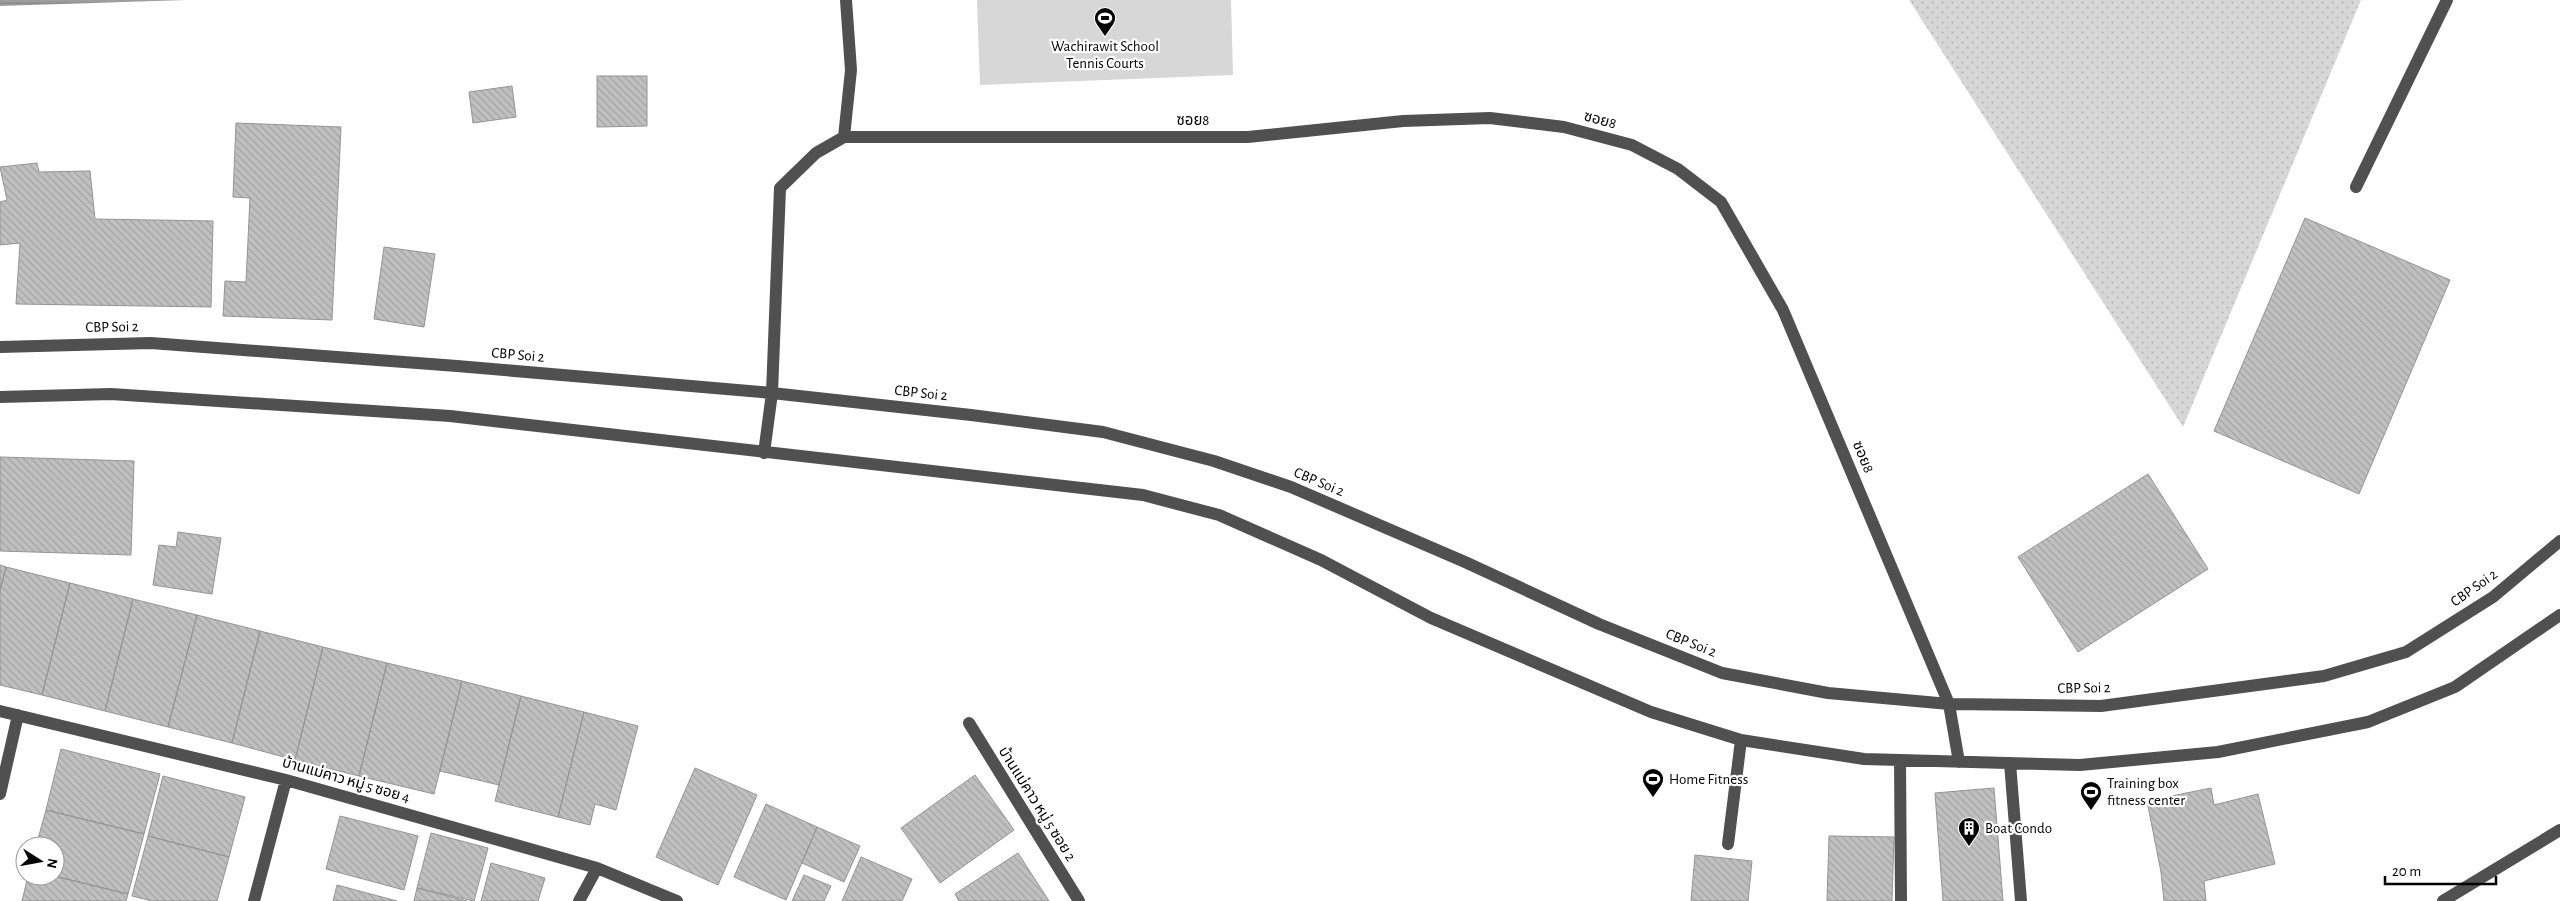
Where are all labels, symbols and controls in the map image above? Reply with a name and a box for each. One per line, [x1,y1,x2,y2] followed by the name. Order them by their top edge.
[1093,6,1117,37] sports icon: Wachirawit School Tennis Courts
[1051,39,1159,71] place label: Wachirawit School Tennis Courts
[1582,108,1618,132] street label: ซอย8
[1177,113,1209,128] street label: ซอย8
[85,319,139,335] street label: CBP Soi 2
[491,345,545,365] street label: CBP Soi 2
[894,383,948,403] street label: CBP Soi 2
[1850,439,1876,475] street label: ซอย8
[1292,465,1347,499] street label: CBP Soi 2
[2448,567,2500,609] street label: CBP Soi 2
[1664,626,1719,660] street label: CBP Soi 2
[2057,680,2111,696] street label: CBP Soi 2
[995,743,1080,864] street label: บ้านแม่คาว หมู่ 5 ซอย 2
[280,753,412,806] street label: บ้านแม่คาว หมู่ 5 ซอย 4
[1641,767,1665,798] sports icon: Home Fitness
[1669,772,1748,787] place label: Home Fitness
[2107,776,2185,808] place label: Training box fitness center
[2079,780,2103,811] sports icon: Training box fitness center
[1957,816,1981,847] building icon: Boat Condo
[1985,821,2052,836] place label: Boat Condo
[15,836,65,886] north arrow
[2385,854,2496,886] scale bar
[44,857,60,869] text: N
[2392,864,2421,879] text: 20 m

